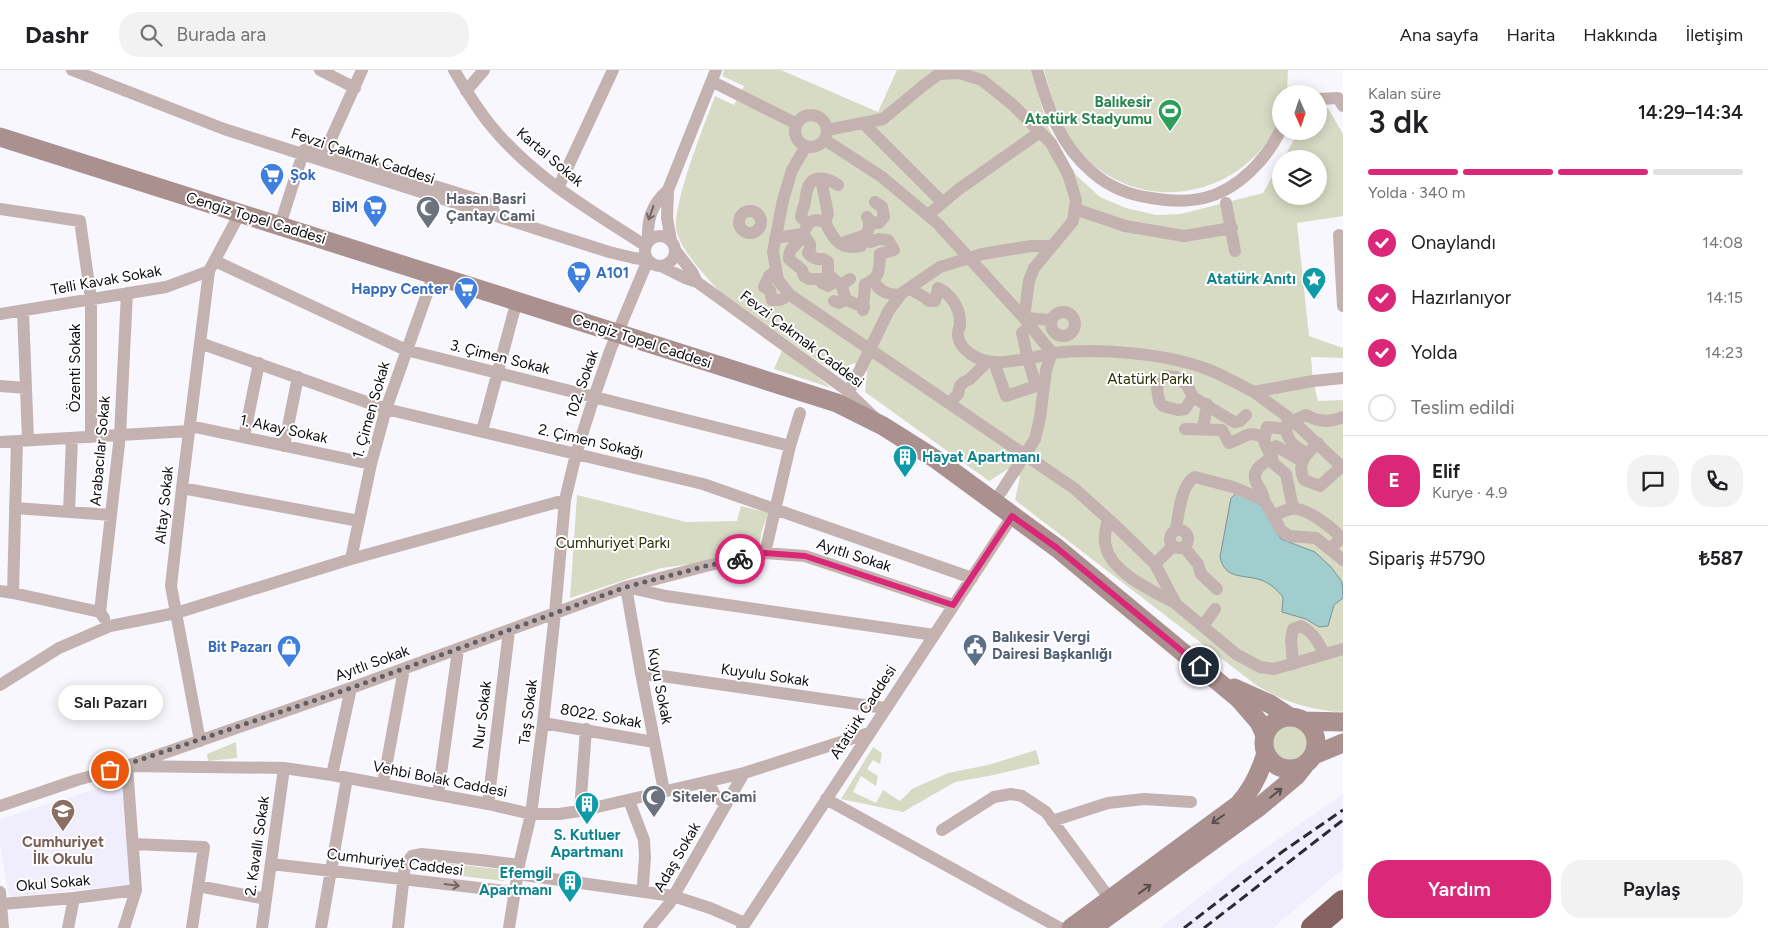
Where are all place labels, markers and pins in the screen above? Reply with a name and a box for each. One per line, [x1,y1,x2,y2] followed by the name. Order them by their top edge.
[1025,93,1152,128] place label: Balıkesir Atatürk Stadyumu
[1157,98,1183,132] sports icon: Balıkesir Atatürk Stadyumu
[259,162,285,196] supermarket icon: Şok
[290,166,316,184] place label: Şok
[446,190,535,225] place label: Hasan Basri Çantay Cami
[362,194,388,228] supermarket icon: BİM
[415,195,441,229] mosque icon: Hasan Basri Çantay Cami
[332,197,358,216] place label: BİM
[566,260,592,294] supermarket icon: A101
[596,264,629,282] place label: A101
[1301,266,1327,300] place icon: Atatürk Anıtı
[1206,270,1296,288] place label: Atatürk Anıtı
[453,276,479,310] supermarket icon: Happy Center
[351,280,448,298] place label: Happy Center
[892,444,918,478] building icon: Hayat Apartmanı
[922,448,1040,466] place label: Hayat Apartmanı
[992,628,1112,663] place label: Balıkesir Vergi Dairesi Başkanlığı
[962,633,988,667] public building icon: Balıkesir Vergi Dairesi Başkanlığı
[276,634,302,668] shop icon: Bit Pazarı
[208,638,272,656] place label: Bit Pazarı
[1179,645,1221,687] pin
[58,685,162,720] callout: Salı Pazarı
[89,749,131,791] pin
[641,784,667,818] mosque icon: Siteler Cami
[672,788,756,806] place label: Siteler Cami
[574,791,600,825] building icon: S. Kutluer Apartmanı
[50,798,76,832] school or university icon: Cumhuriyet İlk Okulu
[551,826,623,861] place label: S. Kutluer Apartmanı
[22,833,104,868] place label: Cumhuriyet İlk Okulu
[479,864,552,899] place label: Efemgil Apartmanı
[557,869,583,903] building icon: Efemgil Apartmanı

